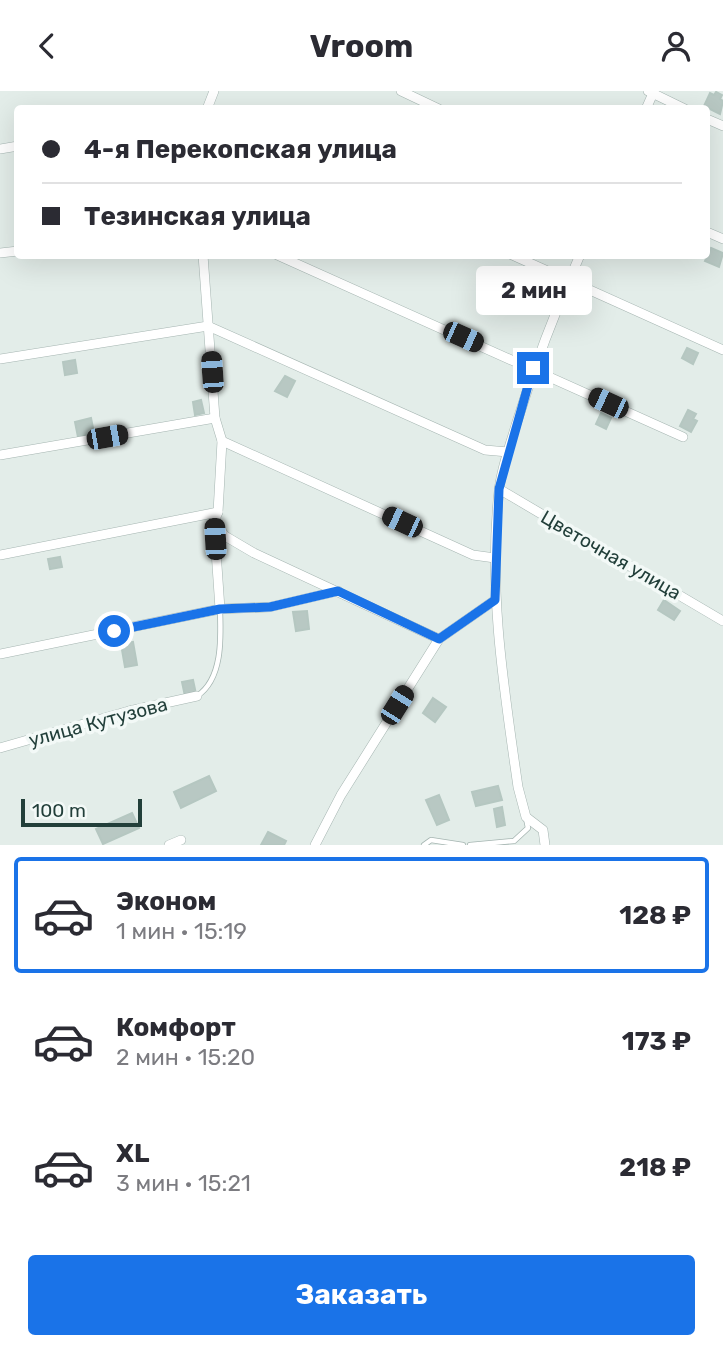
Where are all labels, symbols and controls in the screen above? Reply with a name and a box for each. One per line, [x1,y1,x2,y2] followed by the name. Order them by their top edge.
[28,27,66,65] icon: back
[310,27,413,65] text: Vroom
[657,27,695,65] icon: person
[84,134,397,165] text: 4-я Перекопская улица
[84,201,311,232] text: Тезинская улица
[475,267,591,315] callout: 2 мин
[501,276,567,304] text: 2 мин
[440,319,487,355] car
[201,350,224,394] car
[517,352,549,384] route end
[585,385,632,421] car
[85,423,130,451] car
[379,504,426,540] car
[537,506,685,604] street label: Цветочная улица
[204,517,227,561] car
[98,615,130,647] route start
[377,682,418,728] car
[26,692,170,752] street label: улица Кутузова
[21,796,142,828] scale bar
[32,799,86,822] text: 100 m
[32,884,95,947] icon: car
[116,886,216,917] text: Эконом
[619,900,691,931] text: 128 ₽
[116,917,247,945] text: 1 мин · 15:19
[32,1010,95,1073] icon: car
[116,1012,236,1043] text: Комфорт
[622,1026,691,1057] text: 173 ₽
[116,1043,255,1071] text: 2 мин · 15:20
[32,1136,95,1199] icon: car
[116,1138,149,1169] text: XL
[619,1152,691,1183] text: 218 ₽
[116,1169,251,1197] text: 3 мин · 15:21
[28,1255,695,1335] button: Заказать

